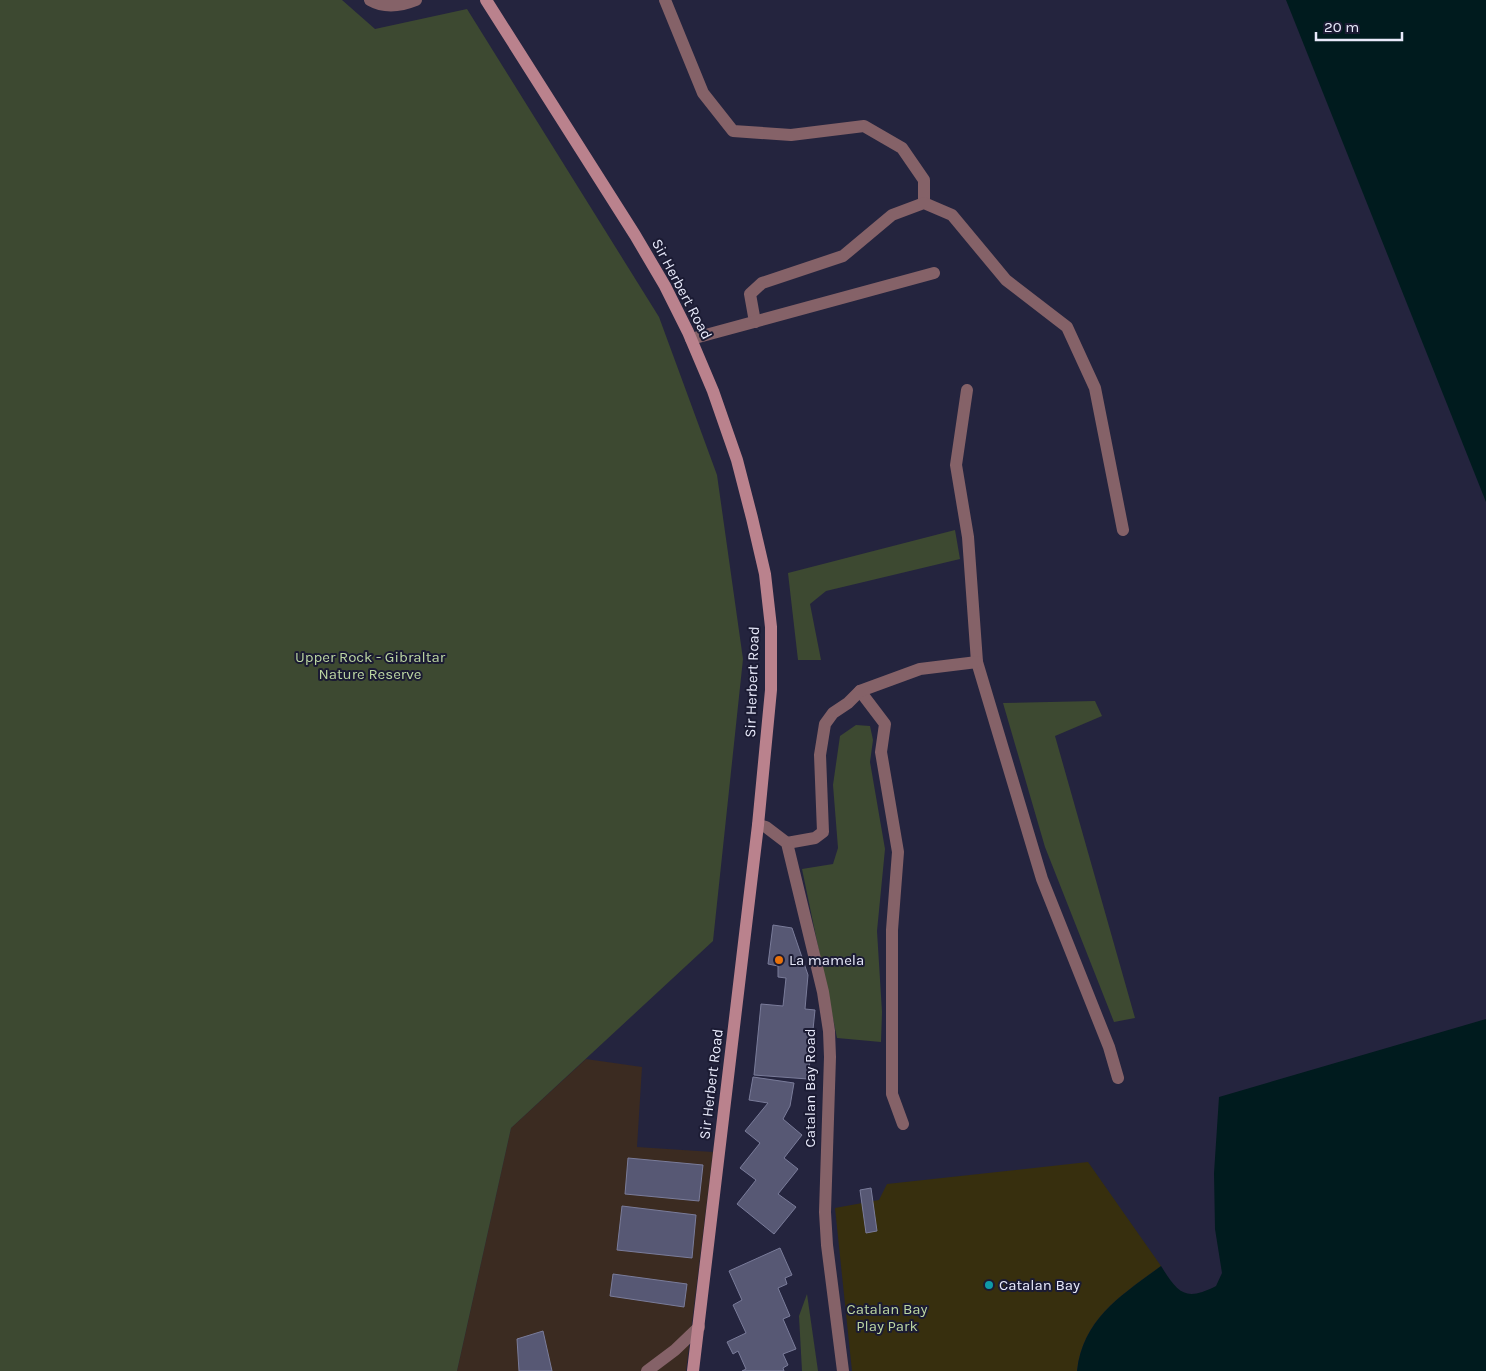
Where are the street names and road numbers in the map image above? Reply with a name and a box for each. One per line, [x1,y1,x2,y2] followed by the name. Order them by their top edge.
[648,236,716,342] street label: Sir Herbert Road
[741,626,763,738] street label: Sir Herbert Road
[695,1028,727,1140] street label: Sir Herbert Road
[801,1028,819,1148] street label: Catalan Bay Road

